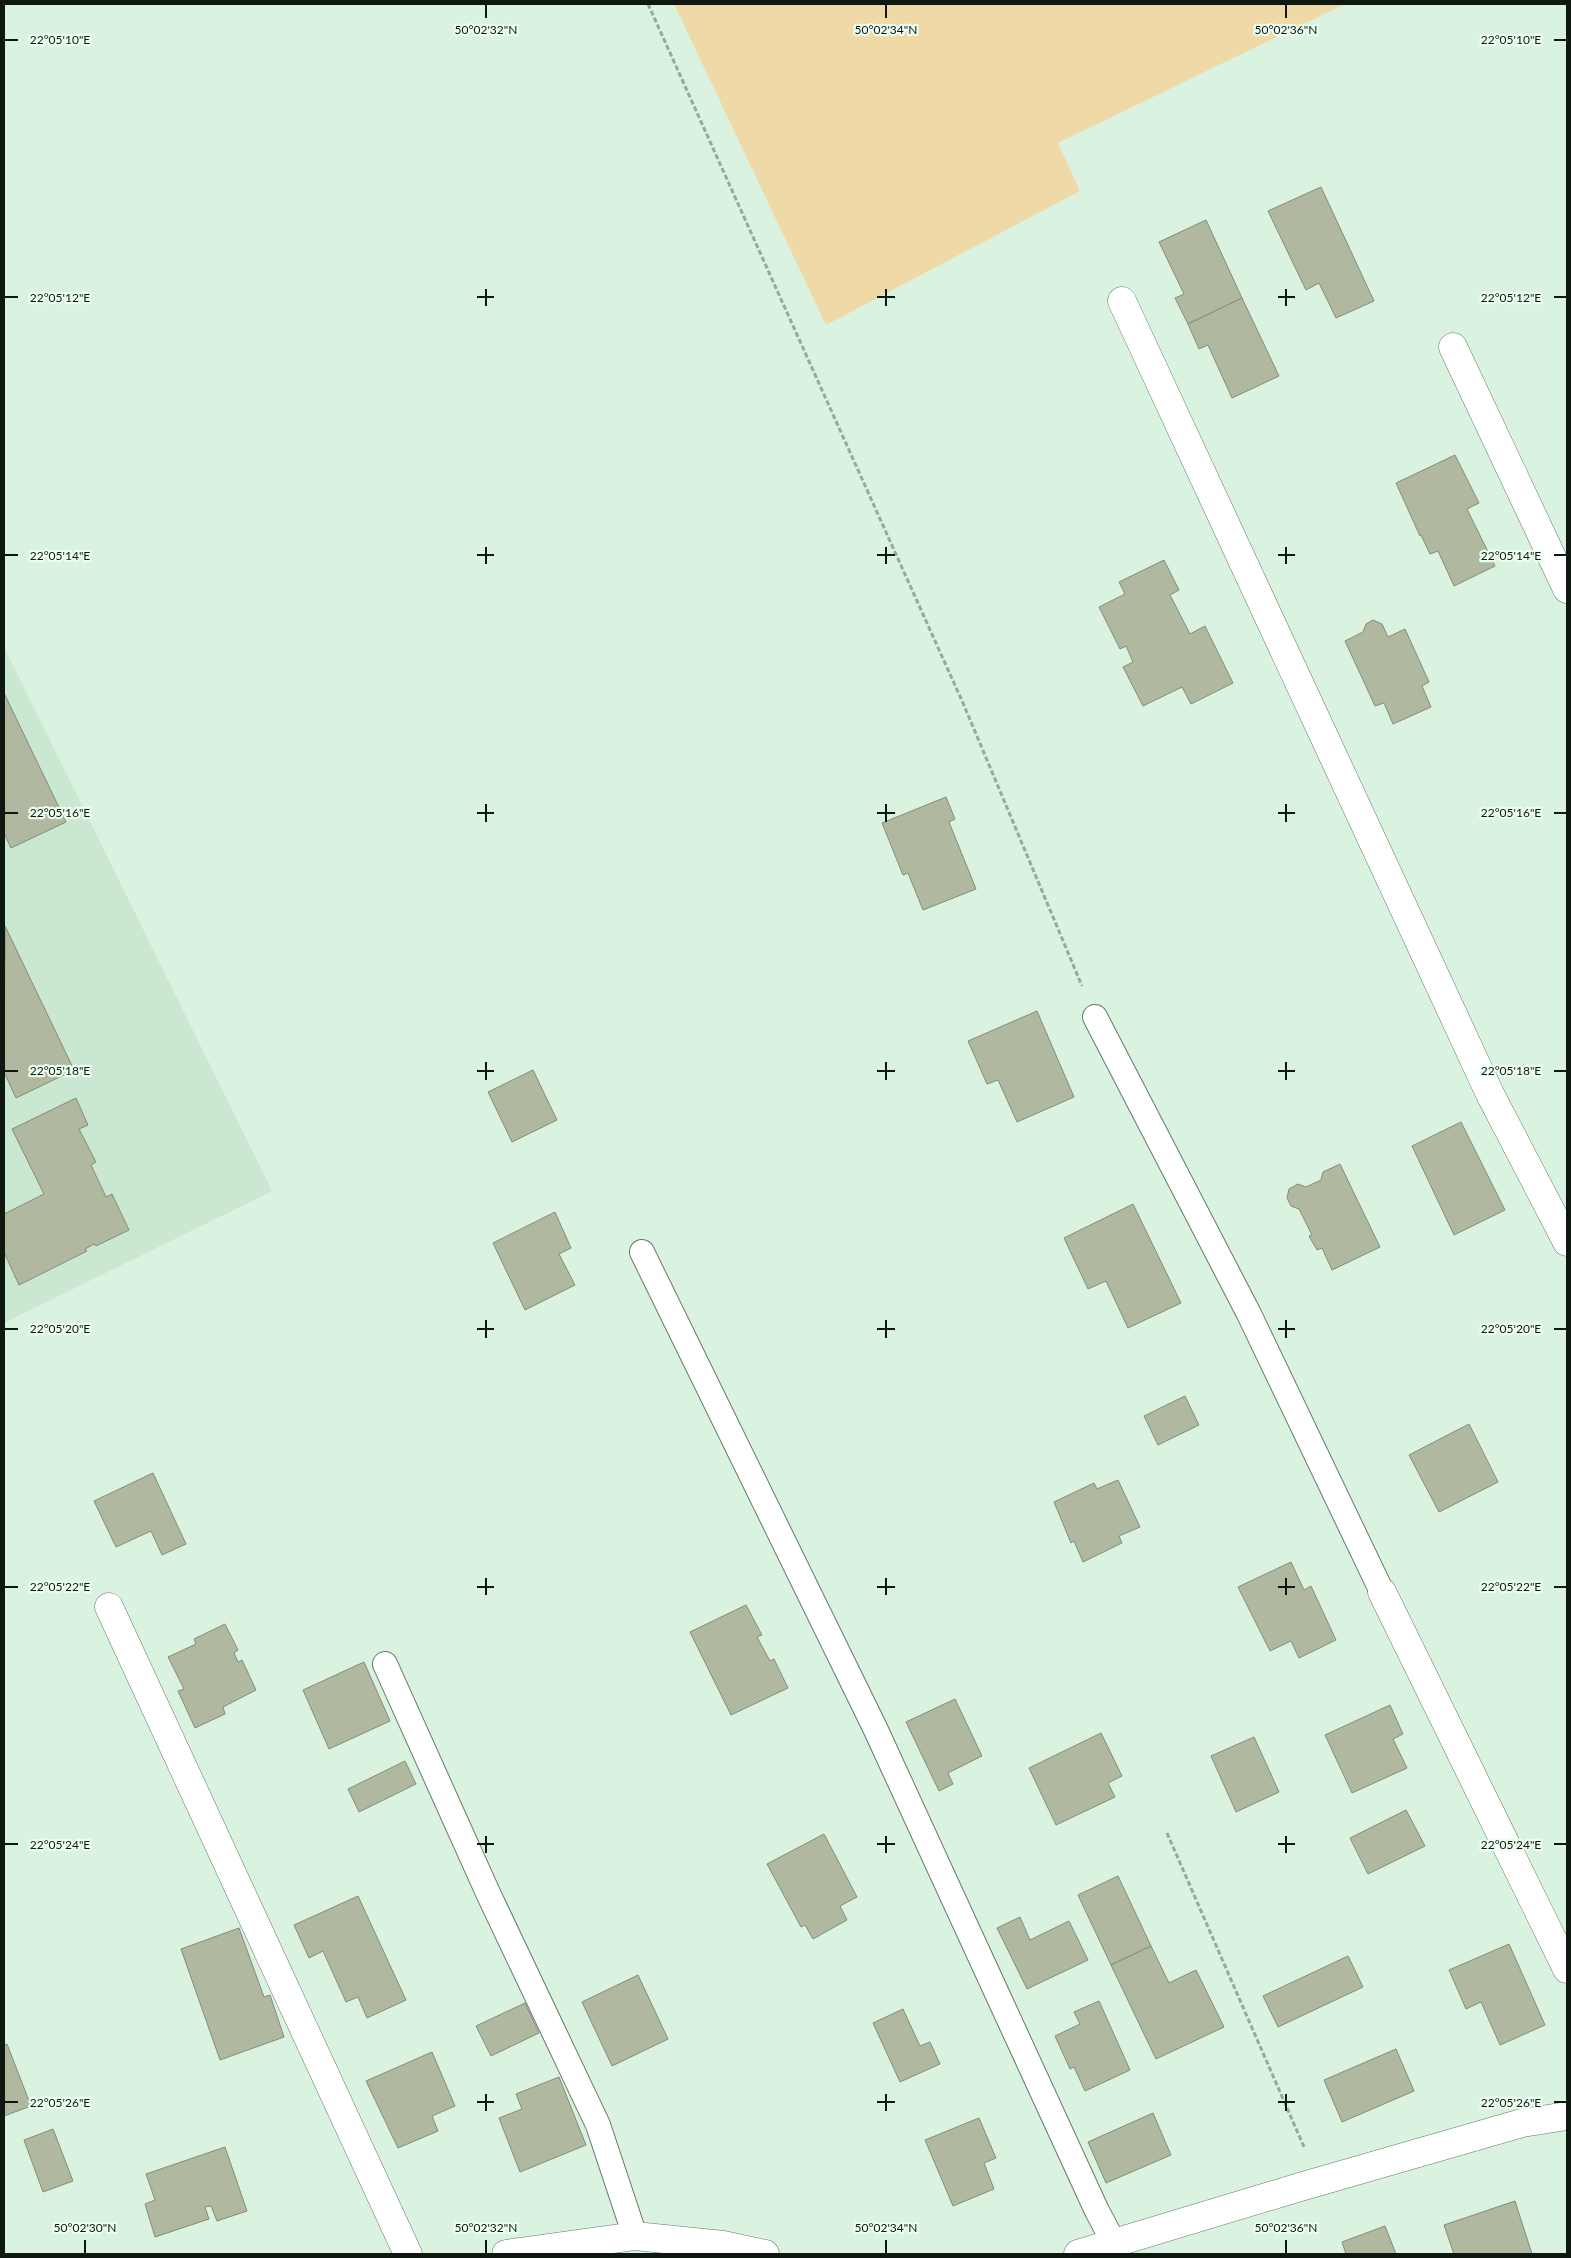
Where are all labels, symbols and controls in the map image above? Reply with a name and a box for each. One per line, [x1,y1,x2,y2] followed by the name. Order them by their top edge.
[455,22,517,37] text: 50°02'32"N
[855,22,917,37] text: 50°02'34"N
[1255,22,1317,37] text: 50°02'36"N
[30,32,90,47] text: 22°05'10"E
[1481,32,1541,47] text: 22°05'10"E
[30,290,90,305] text: 22°05'12"E
[1481,290,1541,305] text: 22°05'12"E
[30,548,90,563] text: 22°05'14"E
[1481,548,1541,563] text: 22°05'14"E
[30,805,90,820] text: 22°05'16"E
[1481,805,1541,820] text: 22°05'16"E
[30,1063,90,1078] text: 22°05'18"E
[1481,1063,1541,1078] text: 22°05'18"E
[30,1321,90,1336] text: 22°05'20"E
[1481,1321,1541,1336] text: 22°05'20"E
[30,1579,90,1594] text: 22°05'22"E
[1481,1579,1541,1594] text: 22°05'22"E
[30,1837,90,1852] text: 22°05'24"E
[1481,1837,1541,1852] text: 22°05'24"E
[30,2095,90,2110] text: 22°05'26"E
[1481,2095,1541,2110] text: 22°05'26"E
[54,2220,116,2235] text: 50°02'30"N
[455,2220,517,2235] text: 50°02'32"N
[855,2220,917,2235] text: 50°02'34"N
[1255,2220,1317,2235] text: 50°02'36"N

